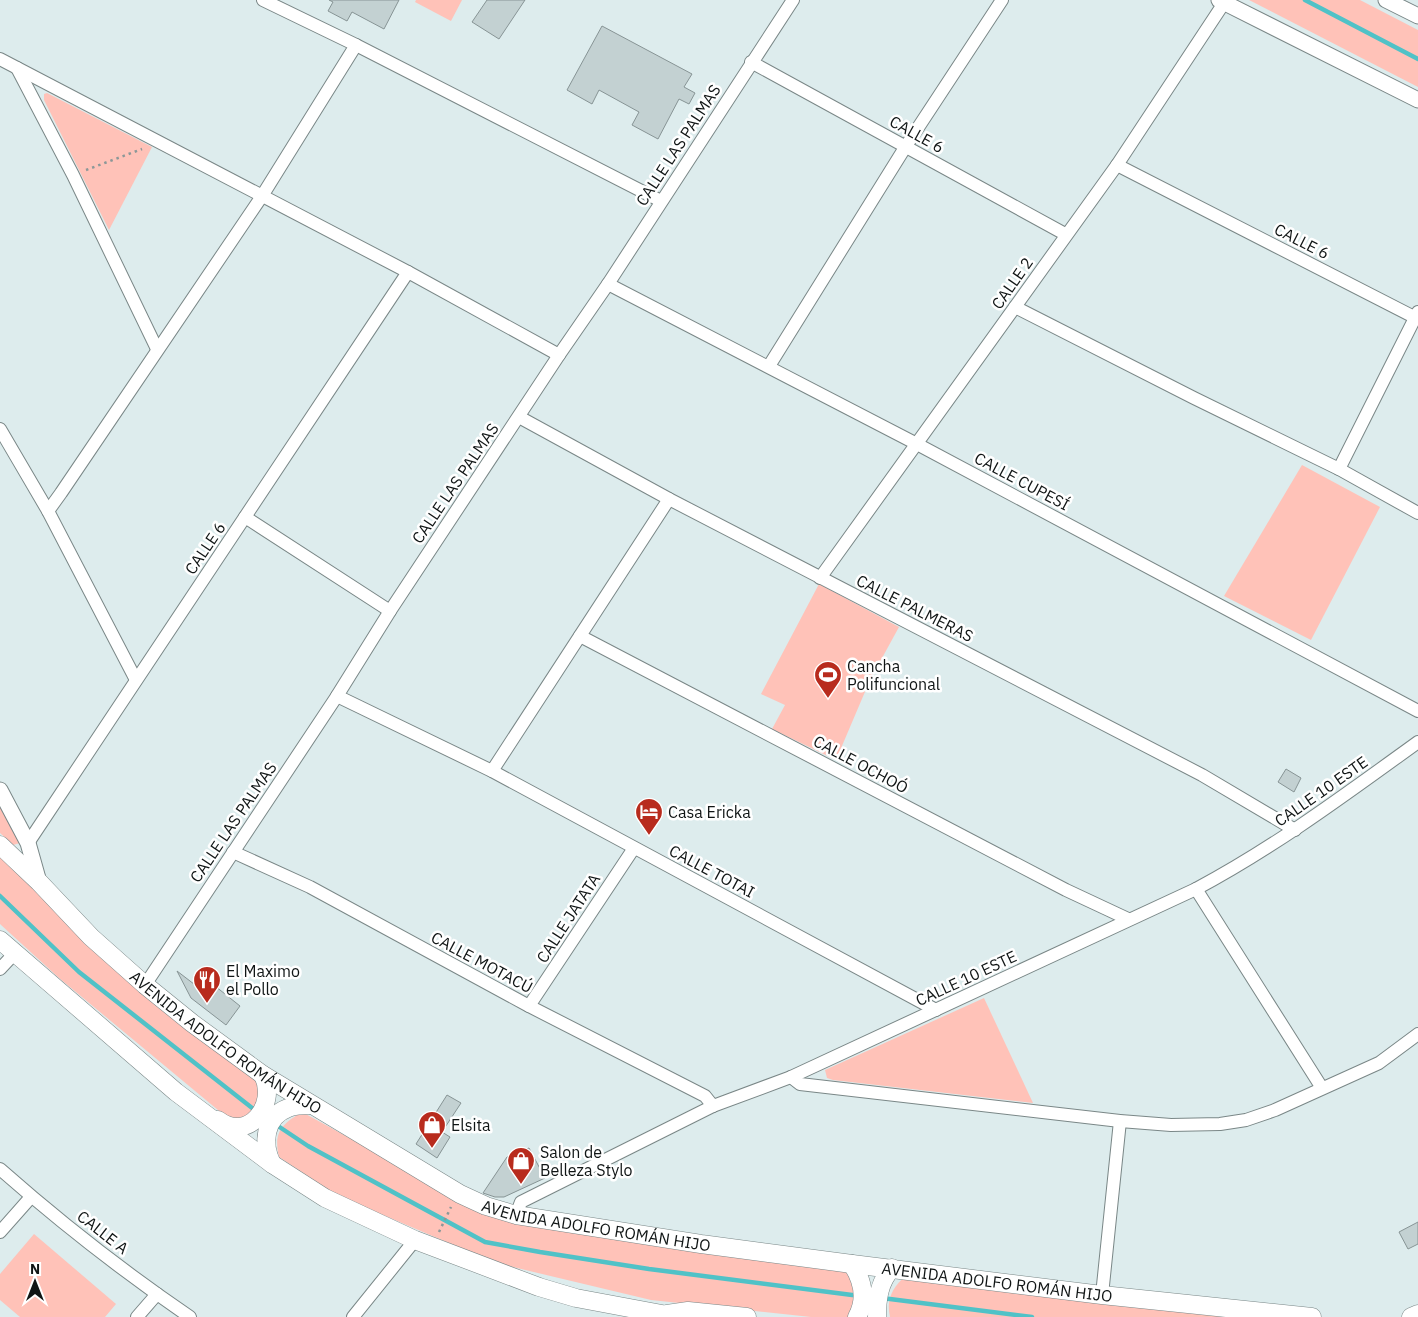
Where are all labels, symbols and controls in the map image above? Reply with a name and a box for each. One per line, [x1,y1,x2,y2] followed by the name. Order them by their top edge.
[631,81,725,209] street label: CALLE LAS PALMAS
[886,111,948,157] street label: CALLE 6
[1271,219,1333,263] street label: CALLE 6
[987,253,1037,313] street label: CALLE 2
[407,419,503,547] street label: CALLE LAS PALMAS
[971,447,1073,514] street label: CALLE CUPESÍ
[180,518,230,578] street label: CALLE 6
[853,570,977,646] street label: CALLE PALMERAS
[847,656,940,694] place label: Cancha Polifuncional
[813,660,843,699] sports icon: Cancha Polifuncional
[810,730,912,797] street label: CALLE OCHOÓ
[1271,751,1371,831] street label: CALLE 10 ESTE
[185,758,281,886] street label: CALLE LAS PALMAS
[634,797,664,836] hotel icon: Casa Ericka
[668,802,751,822] place label: Casa Ericka
[666,840,758,902] street label: CALLE TOTAI
[532,870,604,966] street label: CALLE JATATA
[428,926,537,997] street label: CALLE MOTACÚ
[912,946,1020,1010] street label: CALLE 10 ESTE
[226,961,300,999] place label: El Maximo el Pollo
[192,965,222,1004] restaurant icon: El Maximo el Pollo
[126,966,325,1118] street label: AVENIDA ADOLFO ROMÁN HIJO
[417,1110,447,1149] shop icon: Elsita
[451,1115,491,1135] place label: Elsita
[540,1142,633,1180] place label: Salon de Belleza Stylo
[506,1146,536,1185] shop icon: Salon de Belleza Stylo
[479,1195,712,1255] street label: AVENIDA ADOLFO ROMÁN HIJO
[73,1206,133,1258] street label: CALLE A
[10,1257,60,1307] north arrow
[881,1258,1113,1306] street label: AVENIDA ADOLFO ROMÁN HIJO
[30,1260,40,1278] text: N

